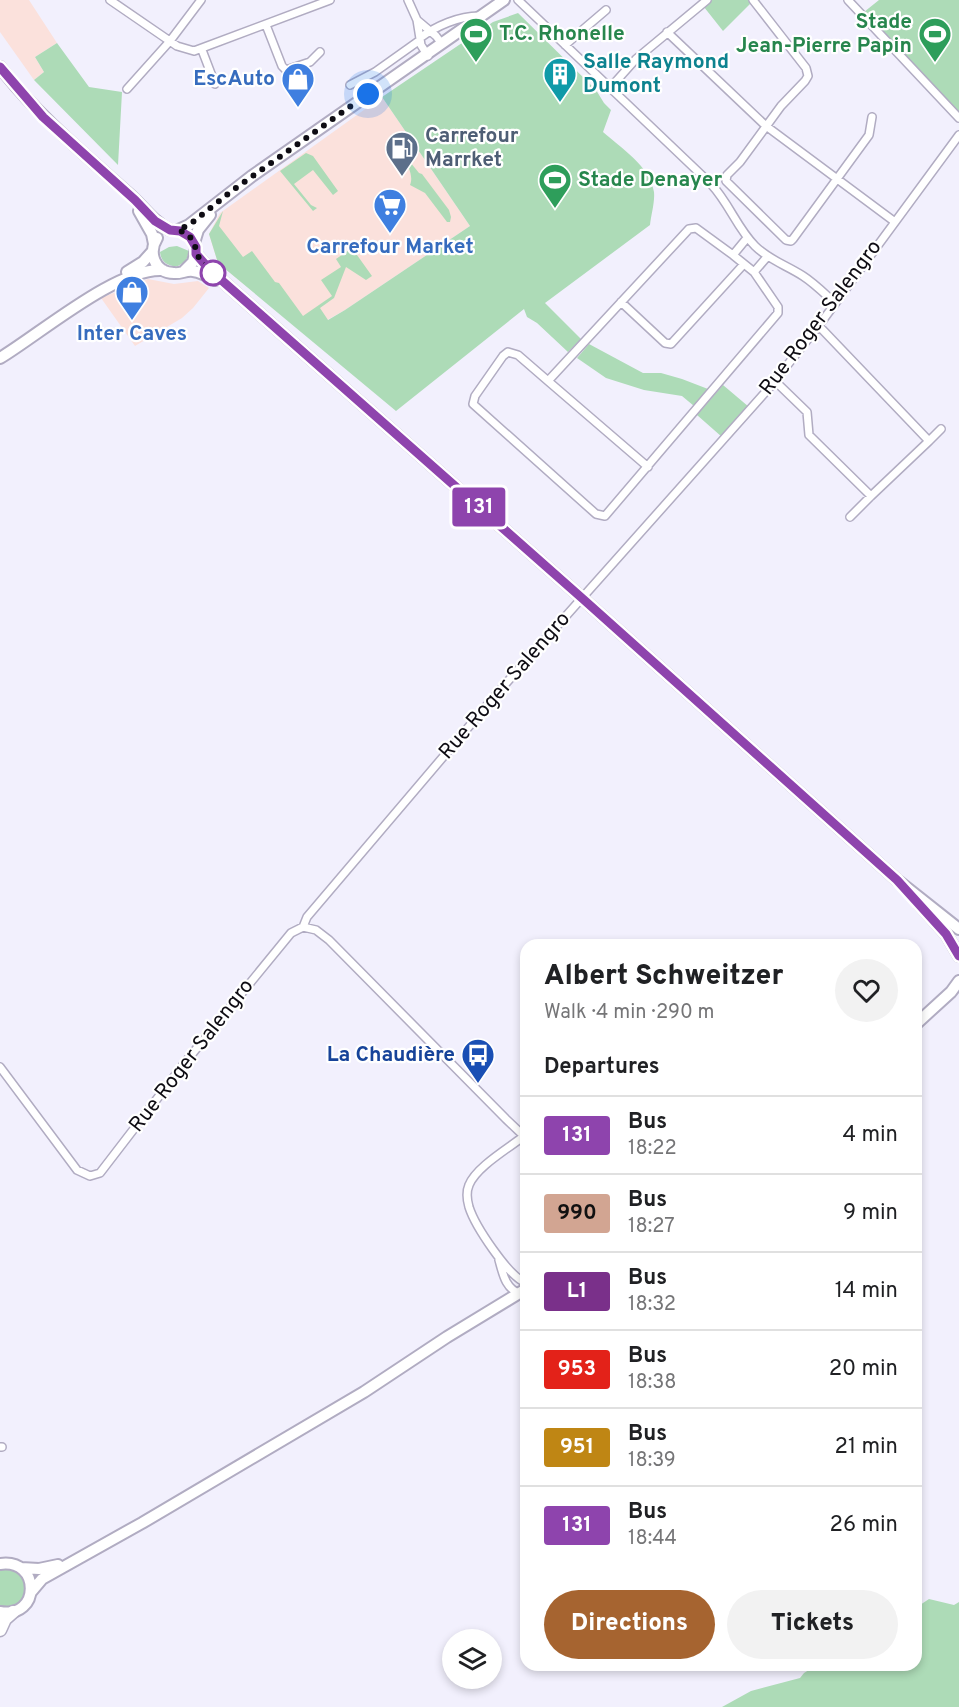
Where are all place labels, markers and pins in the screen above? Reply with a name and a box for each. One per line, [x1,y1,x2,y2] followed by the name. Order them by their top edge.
[736,9,912,60] place label: Stade Jean-Pierre Papin
[458,16,494,63] sports icon: T.C. Rhonelle
[917,16,953,63] sports icon: Stade Jean-Pierre Papin
[499,21,625,48] place label: T.C. Rhonelle
[583,49,729,100] place label: Salle Raymond Dumont
[542,56,578,103] building icon: Salle Raymond Dumont
[280,61,316,108] shop icon: EscAuto
[193,66,275,93] place label: EscAuto
[425,123,519,174] place label: Carrefour Marrket
[384,130,420,177] fuel station icon: Carrefour Marrket
[537,162,573,209] sports icon: Stade Denayer
[578,167,722,194] place label: Stade Denayer
[372,187,408,234] supermarket icon: Carrefour Market
[306,234,474,261] place label: Carrefour Market
[200,260,226,286] unlabelled marker
[114,274,150,321] shop icon: Inter Caves
[77,321,187,348] place label: Inter Caves
[460,1037,496,1084] bus stop icon: La Chaudière
[327,1042,455,1069] place label: La Chaudière

